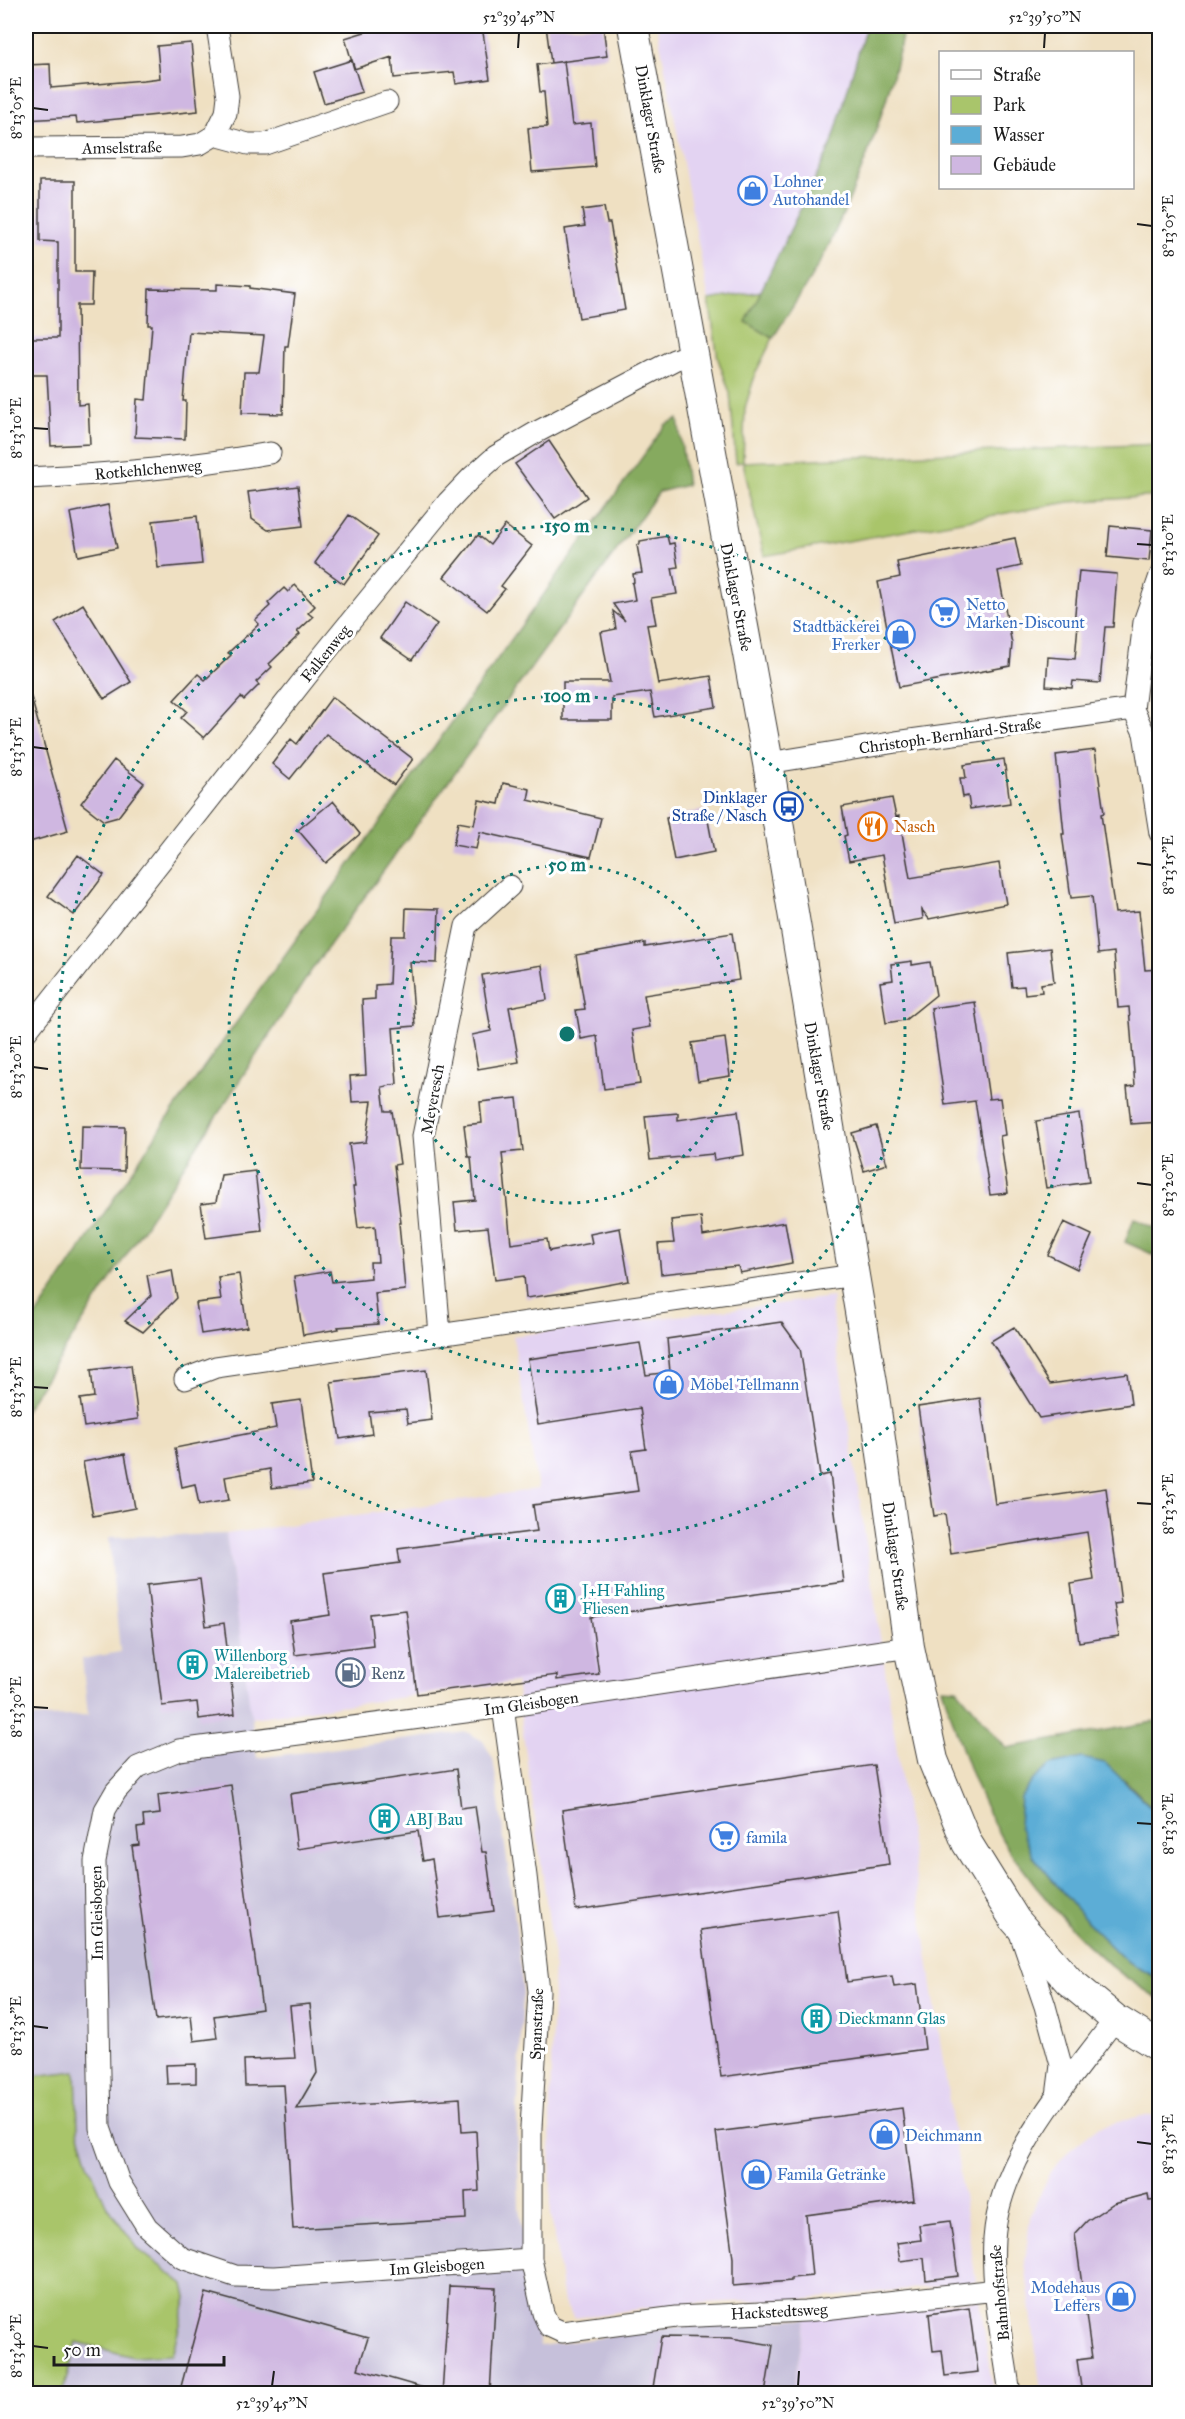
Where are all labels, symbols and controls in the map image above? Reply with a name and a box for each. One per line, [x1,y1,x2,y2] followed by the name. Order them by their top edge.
[483,8,556,26] text: 52°39'45"N
[1008,8,1082,26] text: 52°39'50"N
[939,51,1134,189] legend
[631,63,670,176] street label: Dinklager Straße
[993,64,1041,86] text: Straße
[7,76,25,139] text: 8°13'05"E
[993,94,1026,116] text: Park
[993,124,1044,146] text: Wasser
[81,137,163,158] street label: Amselstraße
[993,154,1056,176] text: Gebäude
[772,172,850,209] place label: Lohner Autohandel
[736,174,768,206] shop icon: Lohner Autohandel
[1159,194,1177,257] text: 8°13'05"E
[7,397,25,459] text: 8°13'10"E
[94,455,203,485] street label: Rotkehlchenweg
[1159,514,1177,576] text: 8°13'10"E
[545,515,590,537] text: 150 m
[716,541,756,654] street label: Dinklager Straße
[966,595,1085,632] place label: Netto Marken-Discount
[929,597,961,629] supermarket icon: Netto Marken-Discount
[793,617,881,654] place label: Stadtbäckerei Frerker
[885,619,917,651] shop icon: Stadtbäckerei Frerker
[297,620,355,686] street label: Falkenweg
[544,685,591,707] text: 100 m
[858,713,1043,758] street label: Christoph-Bernhard-Straße
[7,717,25,777] text: 8°13'15"E
[672,788,767,825] place label: Dinklager Straße / Nasch
[772,790,804,822] bus stop icon: Dinklager Straße / Nasch
[857,810,889,842] restaurant icon: Nasch
[894,817,936,836] place label: Nasch
[1159,835,1177,895] text: 8°13'15"E
[548,854,587,876] text: 50 m
[800,1020,839,1133] street label: Dinklager Straße
[557,1024,577,1044] centre of rings
[7,1035,25,1098] text: 8°13'20"E
[417,1062,448,1136] street label: Meyeresch
[1159,1153,1177,1216] text: 8°13'20"E
[7,1356,25,1418] text: 8°13'25"E
[653,1368,685,1400] shop icon: Möbel Tellmann
[690,1375,800,1394] place label: Möbel Tellmann
[1159,1473,1177,1535] text: 8°13'25"E
[877,1500,913,1612] street label: Dinklager Straße
[580,1581,665,1618] place label: J+H Fahling Fliesen
[545,1583,577,1615] building icon: J+H Fahling Fliesen
[214,1646,310,1683] place label: Willenborg Malereibetrieb
[177,1648,209,1680] building icon: Willenborg Malereibetrieb
[334,1657,366,1689] fuel station icon: Renz
[371,1664,405,1683] place label: Renz
[7,1676,25,1738] text: 8°13'30"E
[483,1687,580,1721] street label: Im Gleisbogen
[1159,1793,1177,1855] text: 8°13'30"E
[369,1803,401,1835] building icon: ABJ Bau
[405,1810,463,1830] place label: ABJ Bau
[709,1821,741,1853] supermarket icon: famila
[746,1828,787,1847] place label: famila
[86,1865,108,1961] street label: Im Gleisbogen
[526,1987,547,2060] street label: Spanstraße
[7,1996,25,2056] text: 8°13'35"E
[801,2002,833,2034] building icon: Dieckmann Glas
[838,2009,946,2028] place label: Dieckmann Glas
[1159,2114,1177,2174] text: 8°13'35"E
[868,2119,900,2151] shop icon: Deichmann
[905,2126,982,2145] place label: Deichmann
[740,2158,772,2190] shop icon: Famila Getränke
[777,2165,886,2184] place label: Famila Getränke
[986,2244,1013,2342] street label: Bahnhofstraße
[389,2254,486,2280] street label: Im Gleisbogen
[1031,2278,1100,2315] place label: Modehaus Leffers
[1105,2280,1137,2312] shop icon: Modehaus Leffers
[730,2299,828,2325] street label: Hackstedtsweg
[7,2314,25,2378] text: 8°13'40"E
[54,2329,224,2367] scale bar
[63,2339,101,2361] text: 50 m
[236,2394,309,2412] text: 52°39'45"N
[761,2394,835,2412] text: 52°39'50"N

